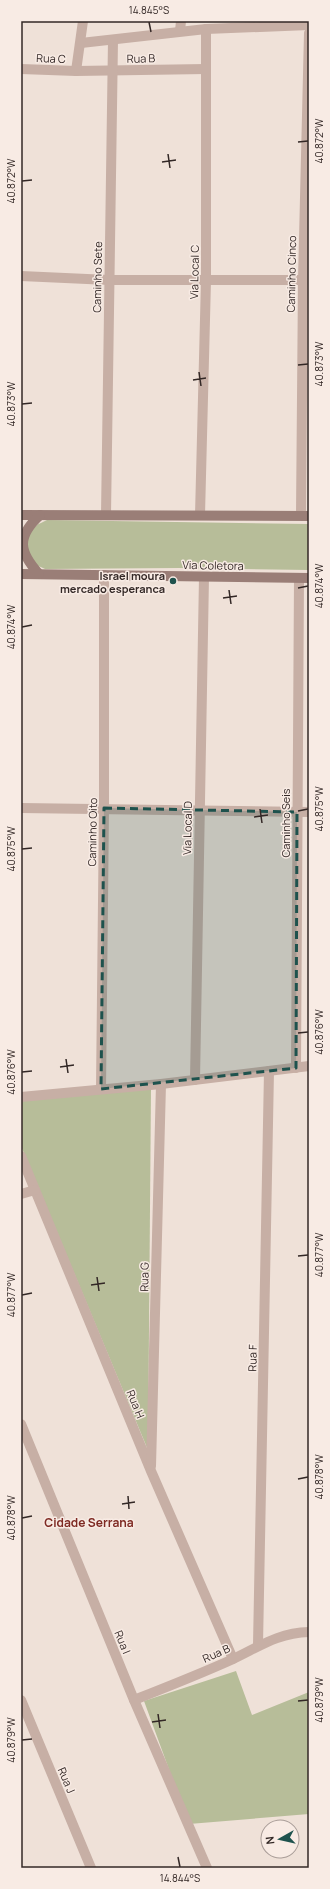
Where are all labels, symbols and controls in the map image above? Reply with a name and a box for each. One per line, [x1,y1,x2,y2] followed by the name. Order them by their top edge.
[129,3,169,17] text: 14.845°S
[36,50,66,66] street label: Rua C
[127,50,156,66] street label: Rua B
[312,118,326,163] text: 40.872°W
[4,158,18,203] text: 40.872°W
[283,235,299,313] street label: Caminho Cinco
[89,241,105,313] street label: Caminho Sete
[186,245,202,299] street label: Via Local C
[312,341,326,386] text: 40.873°W
[4,381,18,426] text: 40.873°W
[182,557,244,573] street label: Via Coletora
[312,563,326,608] text: 40.874°W
[60,568,165,596] place label: Israel moura mercado esperanca
[168,576,178,586] marker: Israel moura mercado esperanca
[4,604,18,649] text: 40.874°W
[312,786,326,832] text: 40.875°W
[278,788,293,858] street label: Caminho Seis
[84,797,100,867] street label: Caminho Oito
[179,801,195,855] street label: Via Local D
[4,826,18,872] text: 40.875°W
[312,1009,326,1055] text: 40.876°W
[4,1049,18,1095] text: 40.876°W
[312,1232,326,1277] text: 40.877°W
[136,1262,152,1292] street label: Rua G
[4,1272,18,1317] text: 40.877°W
[244,1344,260,1372] street label: Rua F
[124,1388,148,1420] street label: Rua H
[312,1454,326,1500] text: 40.878°W
[4,1495,18,1541] text: 40.878°W
[44,1514,134,1531] district label: Cidade Serrana
[111,1628,135,1656] street label: Rua I
[200,1640,232,1666] street label: Rua B
[312,1677,326,1723] text: 40.879°W
[4,1717,18,1763] text: 40.879°W
[55,1765,79,1795] street label: Rua J
[260,1819,300,1859] north arrow
[262,1835,278,1845] text: N
[160,1871,200,1885] text: 14.844°S

